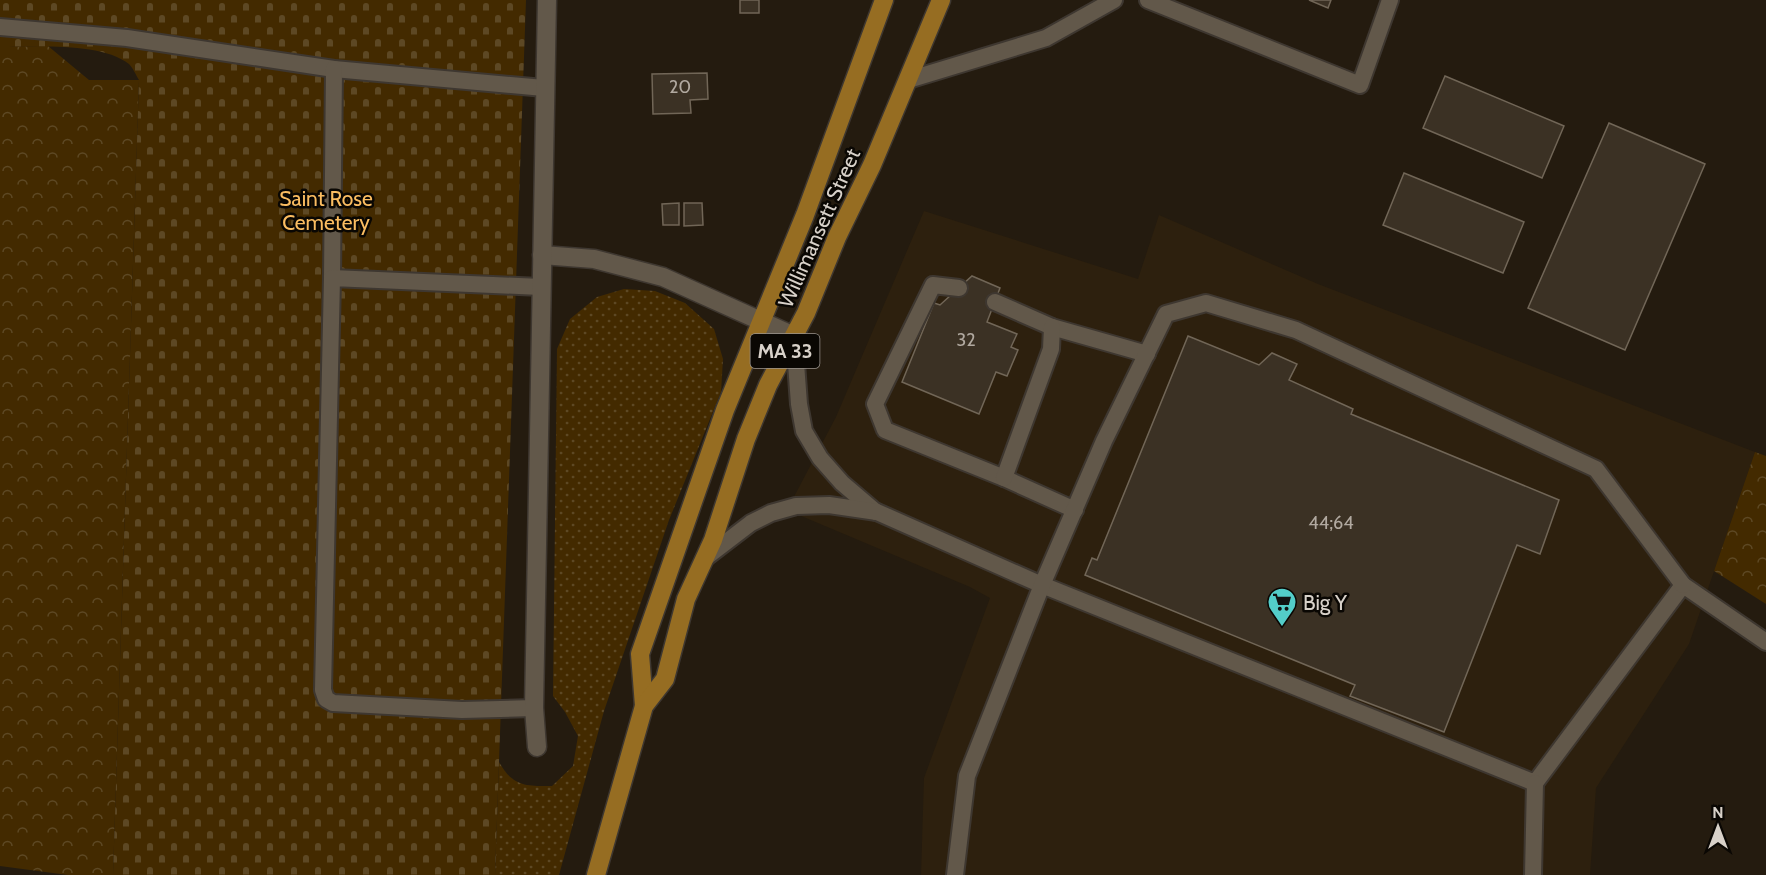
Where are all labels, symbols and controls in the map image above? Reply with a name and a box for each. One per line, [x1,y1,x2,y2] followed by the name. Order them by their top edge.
[669,76,691,98] house number: 20
[773,145,865,311] street label: Willimansett Street
[279,186,373,235] park label: Saint Rose Cemetery
[956,329,976,351] house number: 32
[750,334,820,368] road number: MA 33
[1308,512,1354,534] house number: 44;64
[1266,586,1298,628] supermarket icon: Big Y
[1303,590,1348,615] place label: Big Y
[1688,797,1748,857] north arrow
[1712,803,1724,822] text: N

